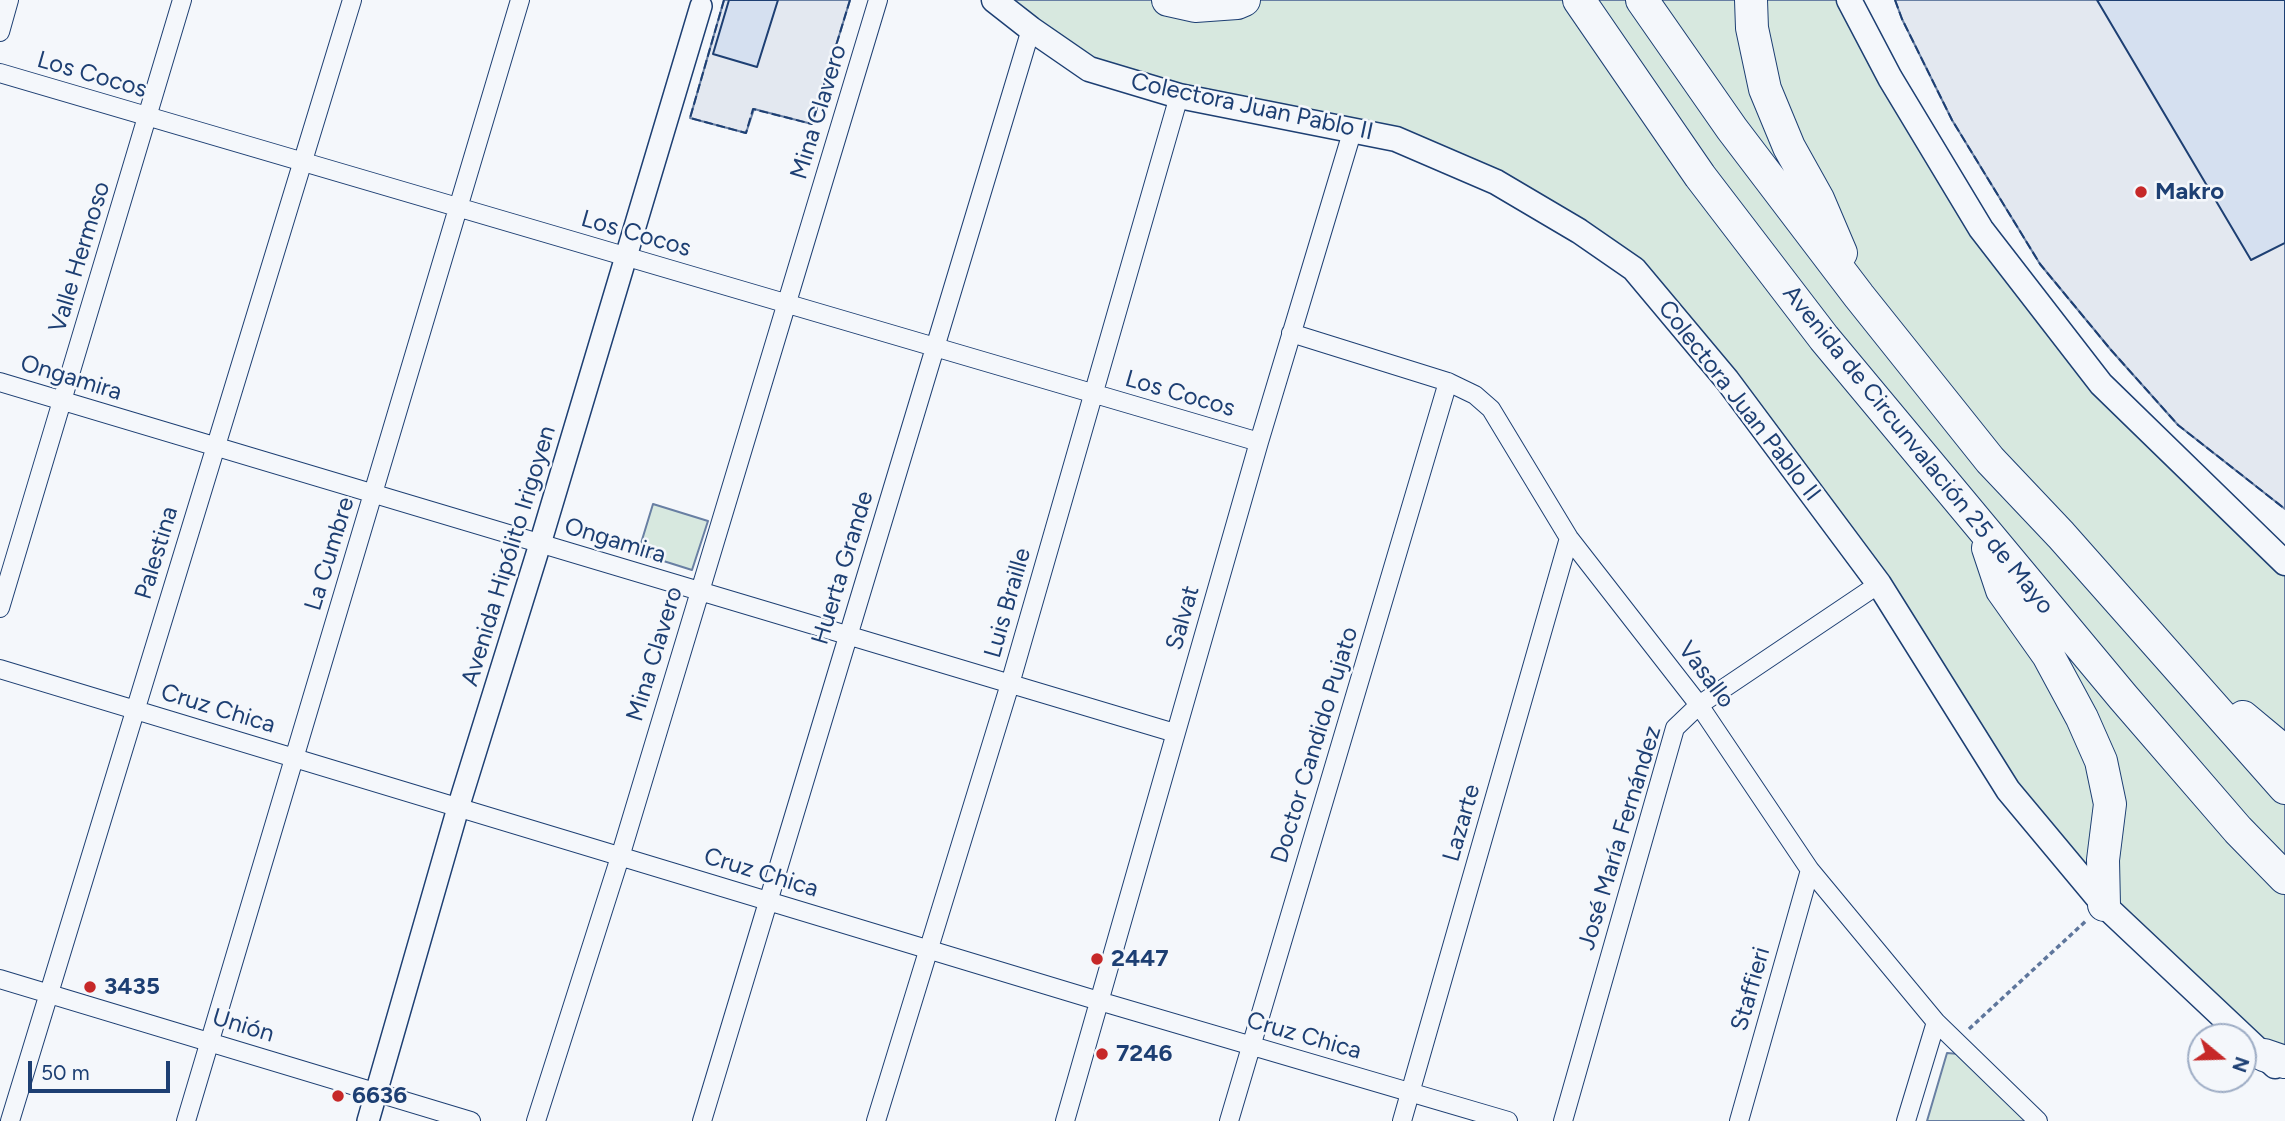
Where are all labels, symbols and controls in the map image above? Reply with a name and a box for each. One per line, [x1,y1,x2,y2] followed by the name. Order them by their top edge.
[785,41,853,183] street label: Mina Clavero
[34,46,150,104] street label: Los Cocos
[1128,67,1376,147] street label: Colectora Juan Pablo II
[43,178,117,336] street label: Valle Hermoso
[2155,178,2224,206] place label: Makro
[2133,184,2149,200] marker: Makro
[578,205,694,263] street label: Los Cocos
[1776,280,2060,620] street label: Avenida de Circunvalación 25 de Mayo
[1652,295,1826,507] street label: Colectora Juan Pablo II
[17,349,125,407] street label: Ongamira
[1122,365,1238,423] street label: Los Cocos
[456,422,562,690] street label: Avenida Hipólito Irigoyen
[806,488,880,648] street label: Huerta Grande
[299,494,361,614] street label: La Cumbre
[129,503,185,603] street label: Palestina
[561,512,669,570] street label: Ongamira
[979,545,1037,661] street label: Luis Braille
[1160,582,1206,654] street label: Salvat
[621,583,689,725] street label: Mina Clavero
[1265,623,1365,867] street label: Doctor Candido Pujato
[1672,636,1740,714] street label: Vasallo
[157,678,279,740] street label: Cruz Chica
[1572,722,1668,954] street label: José María Fernández
[1437,781,1487,865] street label: Lazarte
[700,842,822,904] street label: Cruz Chica
[1725,944,1777,1034] street label: Staffieri
[1111,945,1169,973] place label: 2447
[1089,951,1105,967] marker: 2447
[104,973,160,1001] place label: 3435
[82,979,98,995] marker: 3435
[209,1003,277,1049] street label: Unión
[1243,1006,1365,1066] street label: Cruz Chica
[2187,1023,2257,1093] north arrow
[1116,1040,1172,1068] place label: 7246
[1094,1046,1110,1062] marker: 7246
[32,1048,173,1092] scale bar
[2227,1054,2254,1075] text: N
[41,1060,90,1085] text: 50 m
[352,1082,407,1110] place label: 6636
[330,1088,346,1104] marker: 6636

